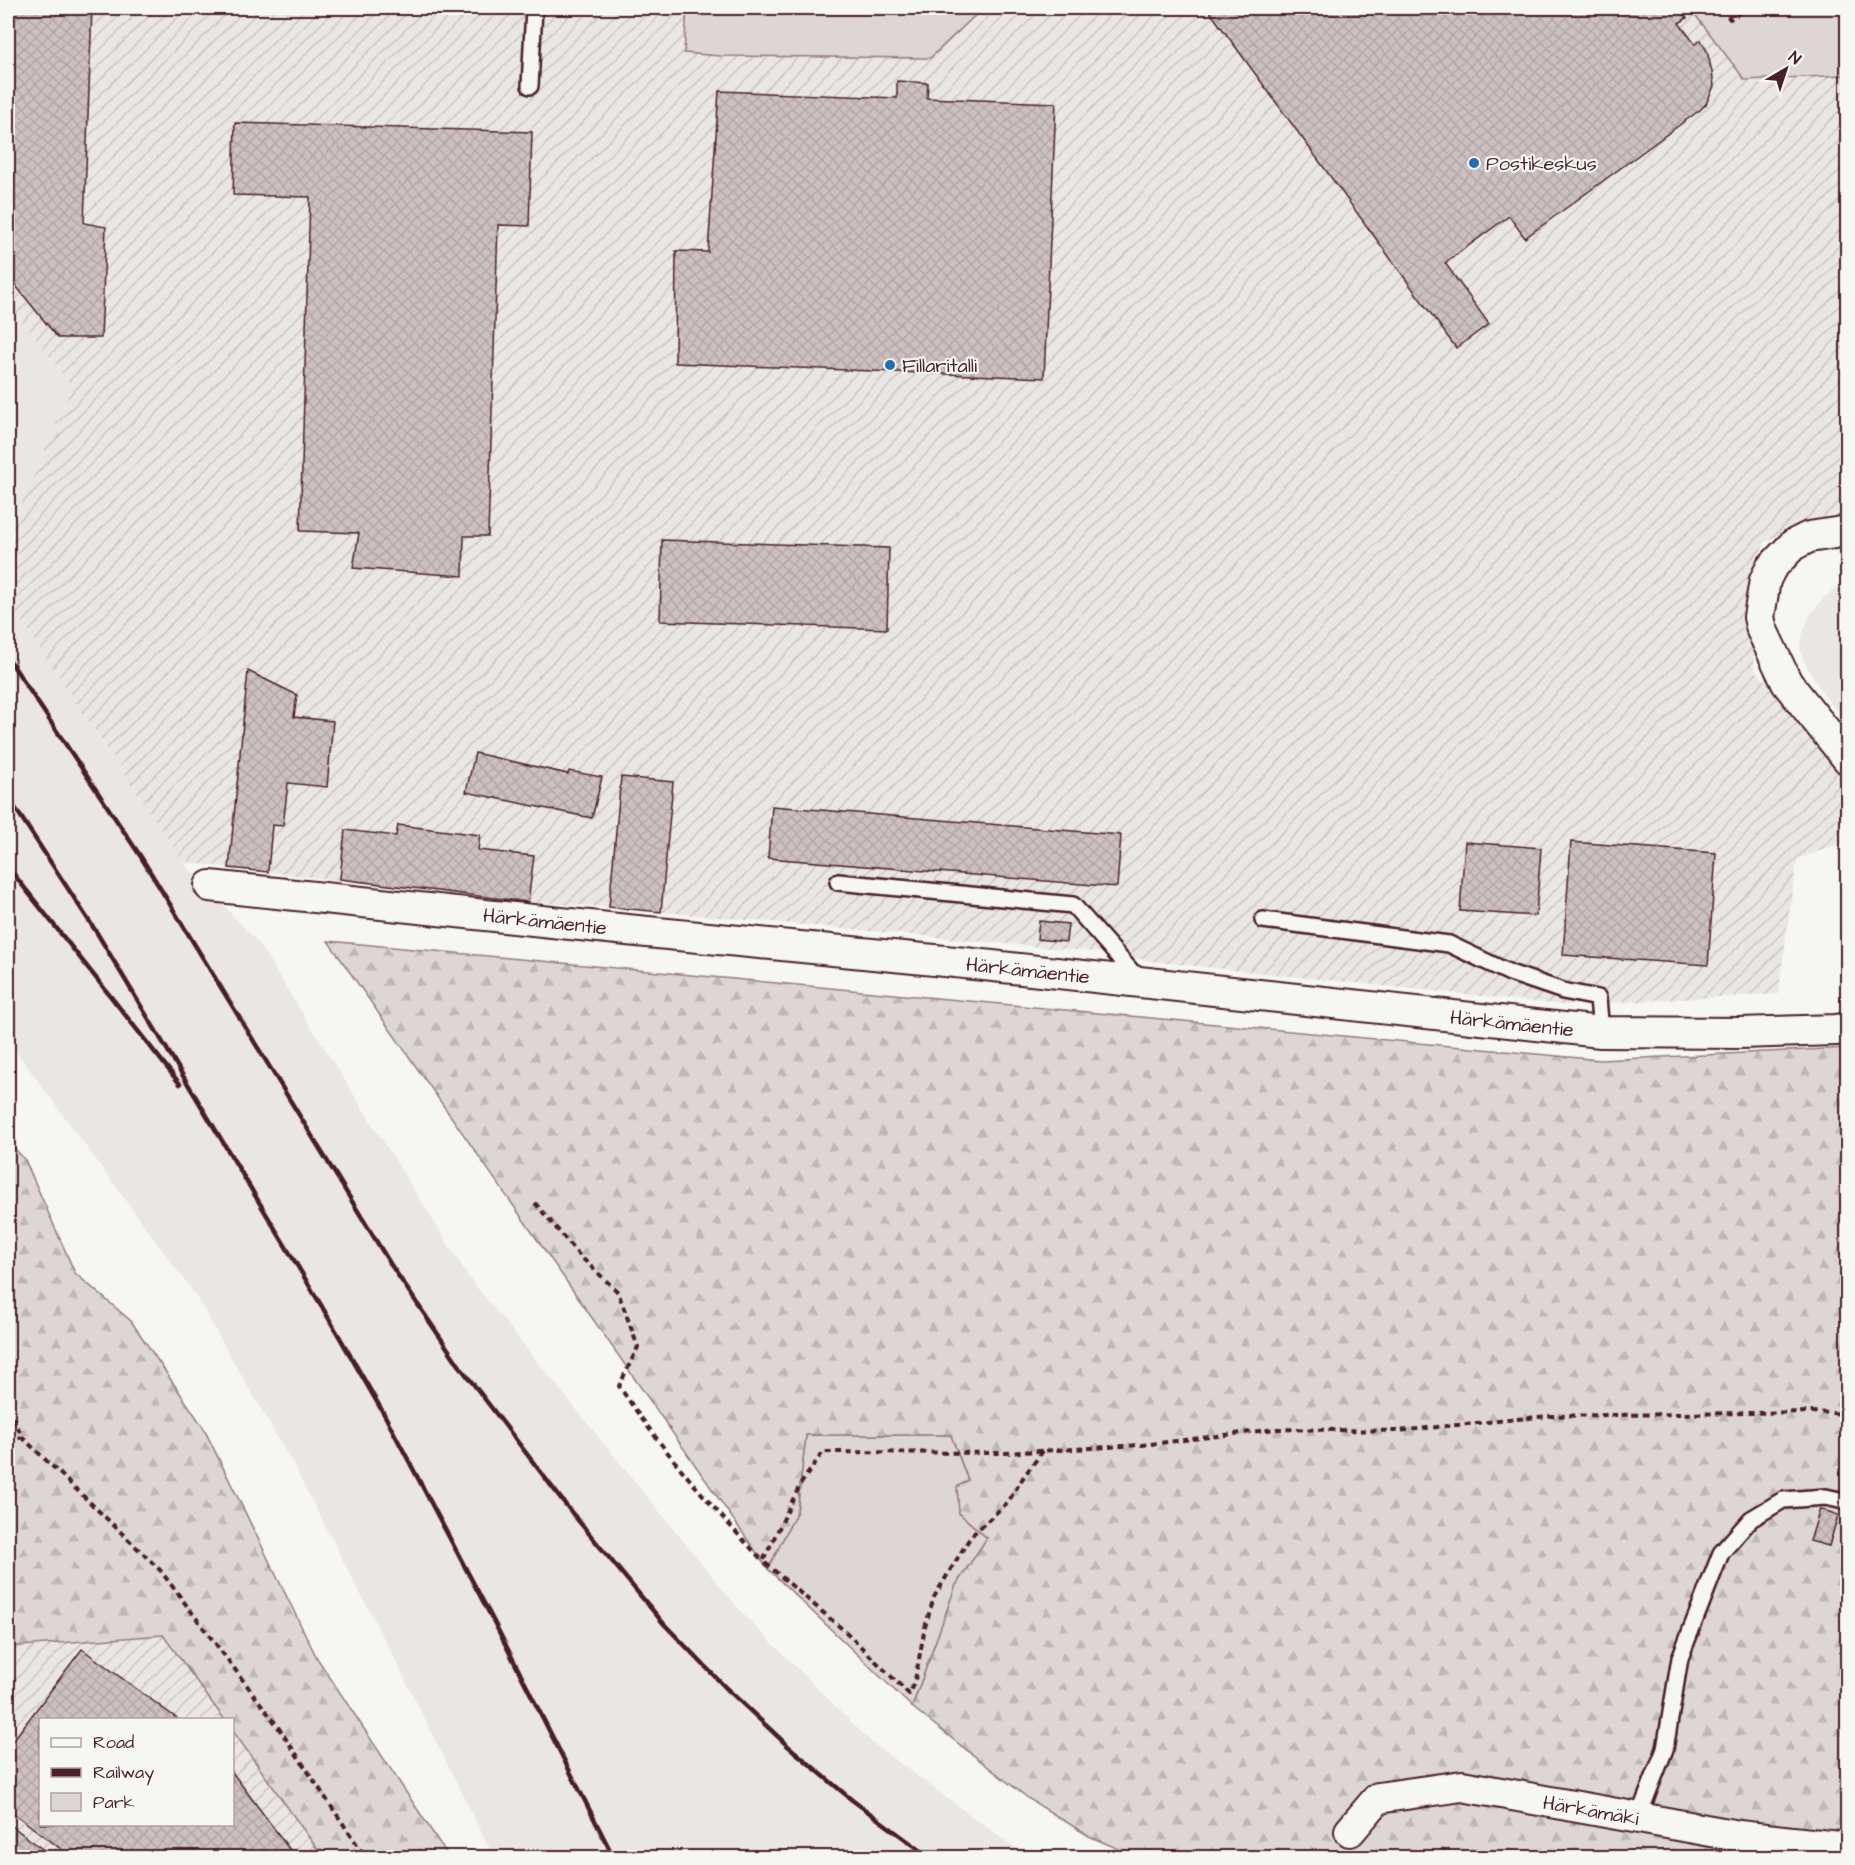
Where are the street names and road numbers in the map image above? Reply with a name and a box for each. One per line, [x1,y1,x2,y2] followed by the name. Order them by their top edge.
[482,902,608,942] street label: Härkämäentie
[965,951,1091,991] street label: Härkämäentie
[1449,1004,1575,1044] street label: Härkämäentie
[1541,1789,1641,1833] street label: Härkämäki

